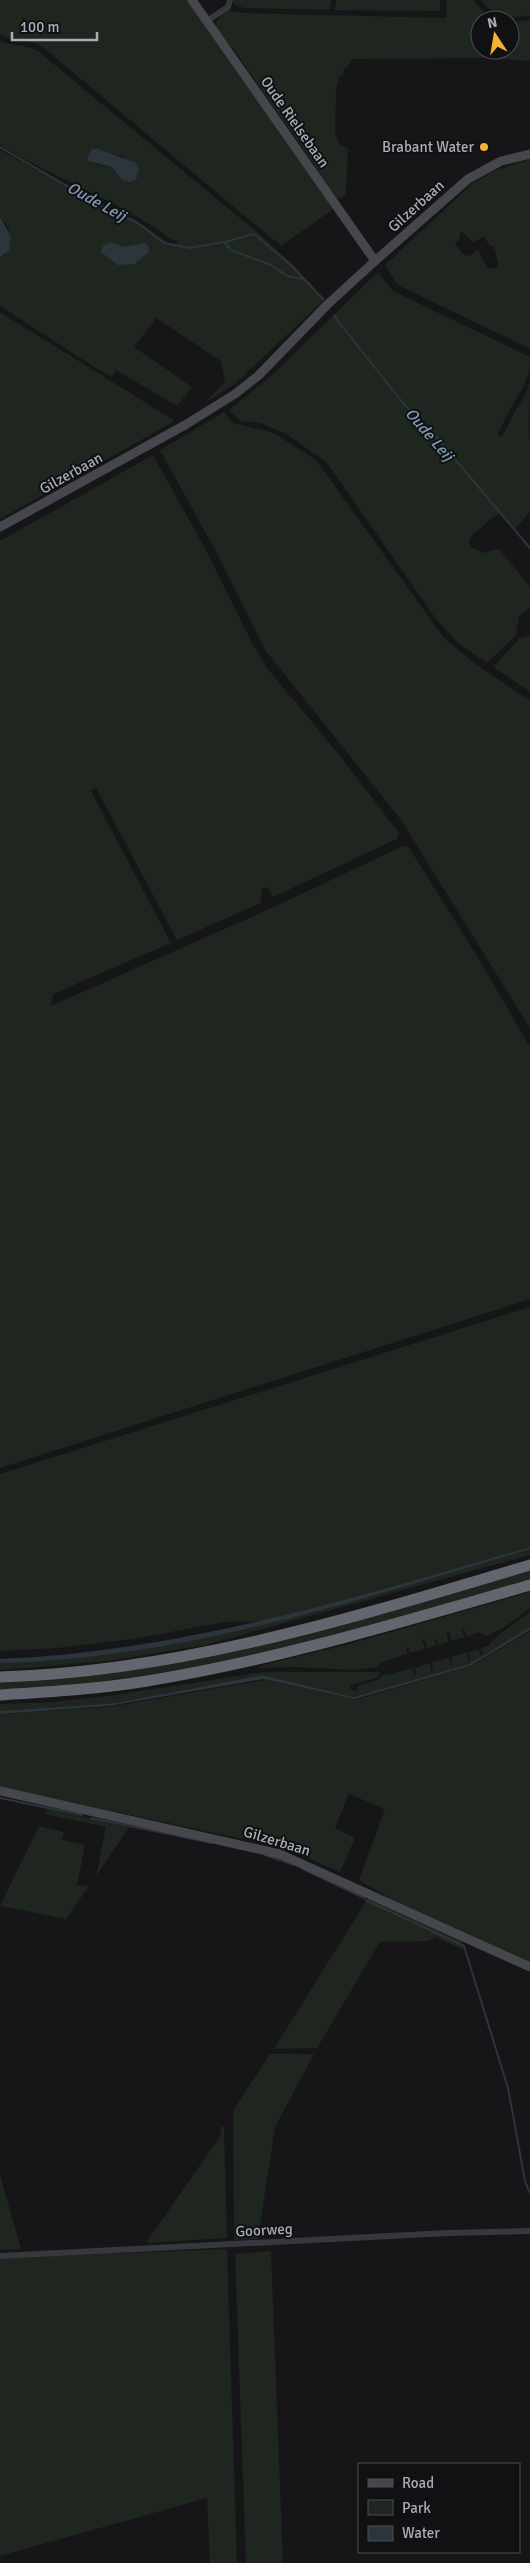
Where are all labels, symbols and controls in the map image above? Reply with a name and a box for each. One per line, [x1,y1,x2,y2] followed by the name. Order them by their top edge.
[12,10,98,42] scale bar
[470,10,520,60] north arrow
[486,13,499,32] text: N
[20,18,60,36] text: 100 m
[257,73,333,171] street label: Oude Rielsebaan
[382,138,474,156] place label: Brabant Water
[478,141,490,153] marker: Brabant Water
[384,176,448,236] street label: Gilzerbaan
[64,178,131,227] water label: Oude Leij
[401,404,459,467] water label: Oude Leij
[36,448,106,498] street label: Gilzerbaan
[241,1822,313,1860] street label: Gilzerbaan
[235,2220,293,2240] street label: Goorweg
[358,2463,520,2553] legend
[402,2474,434,2492] text: Road
[402,2499,431,2517] text: Park
[402,2524,440,2542] text: Water

